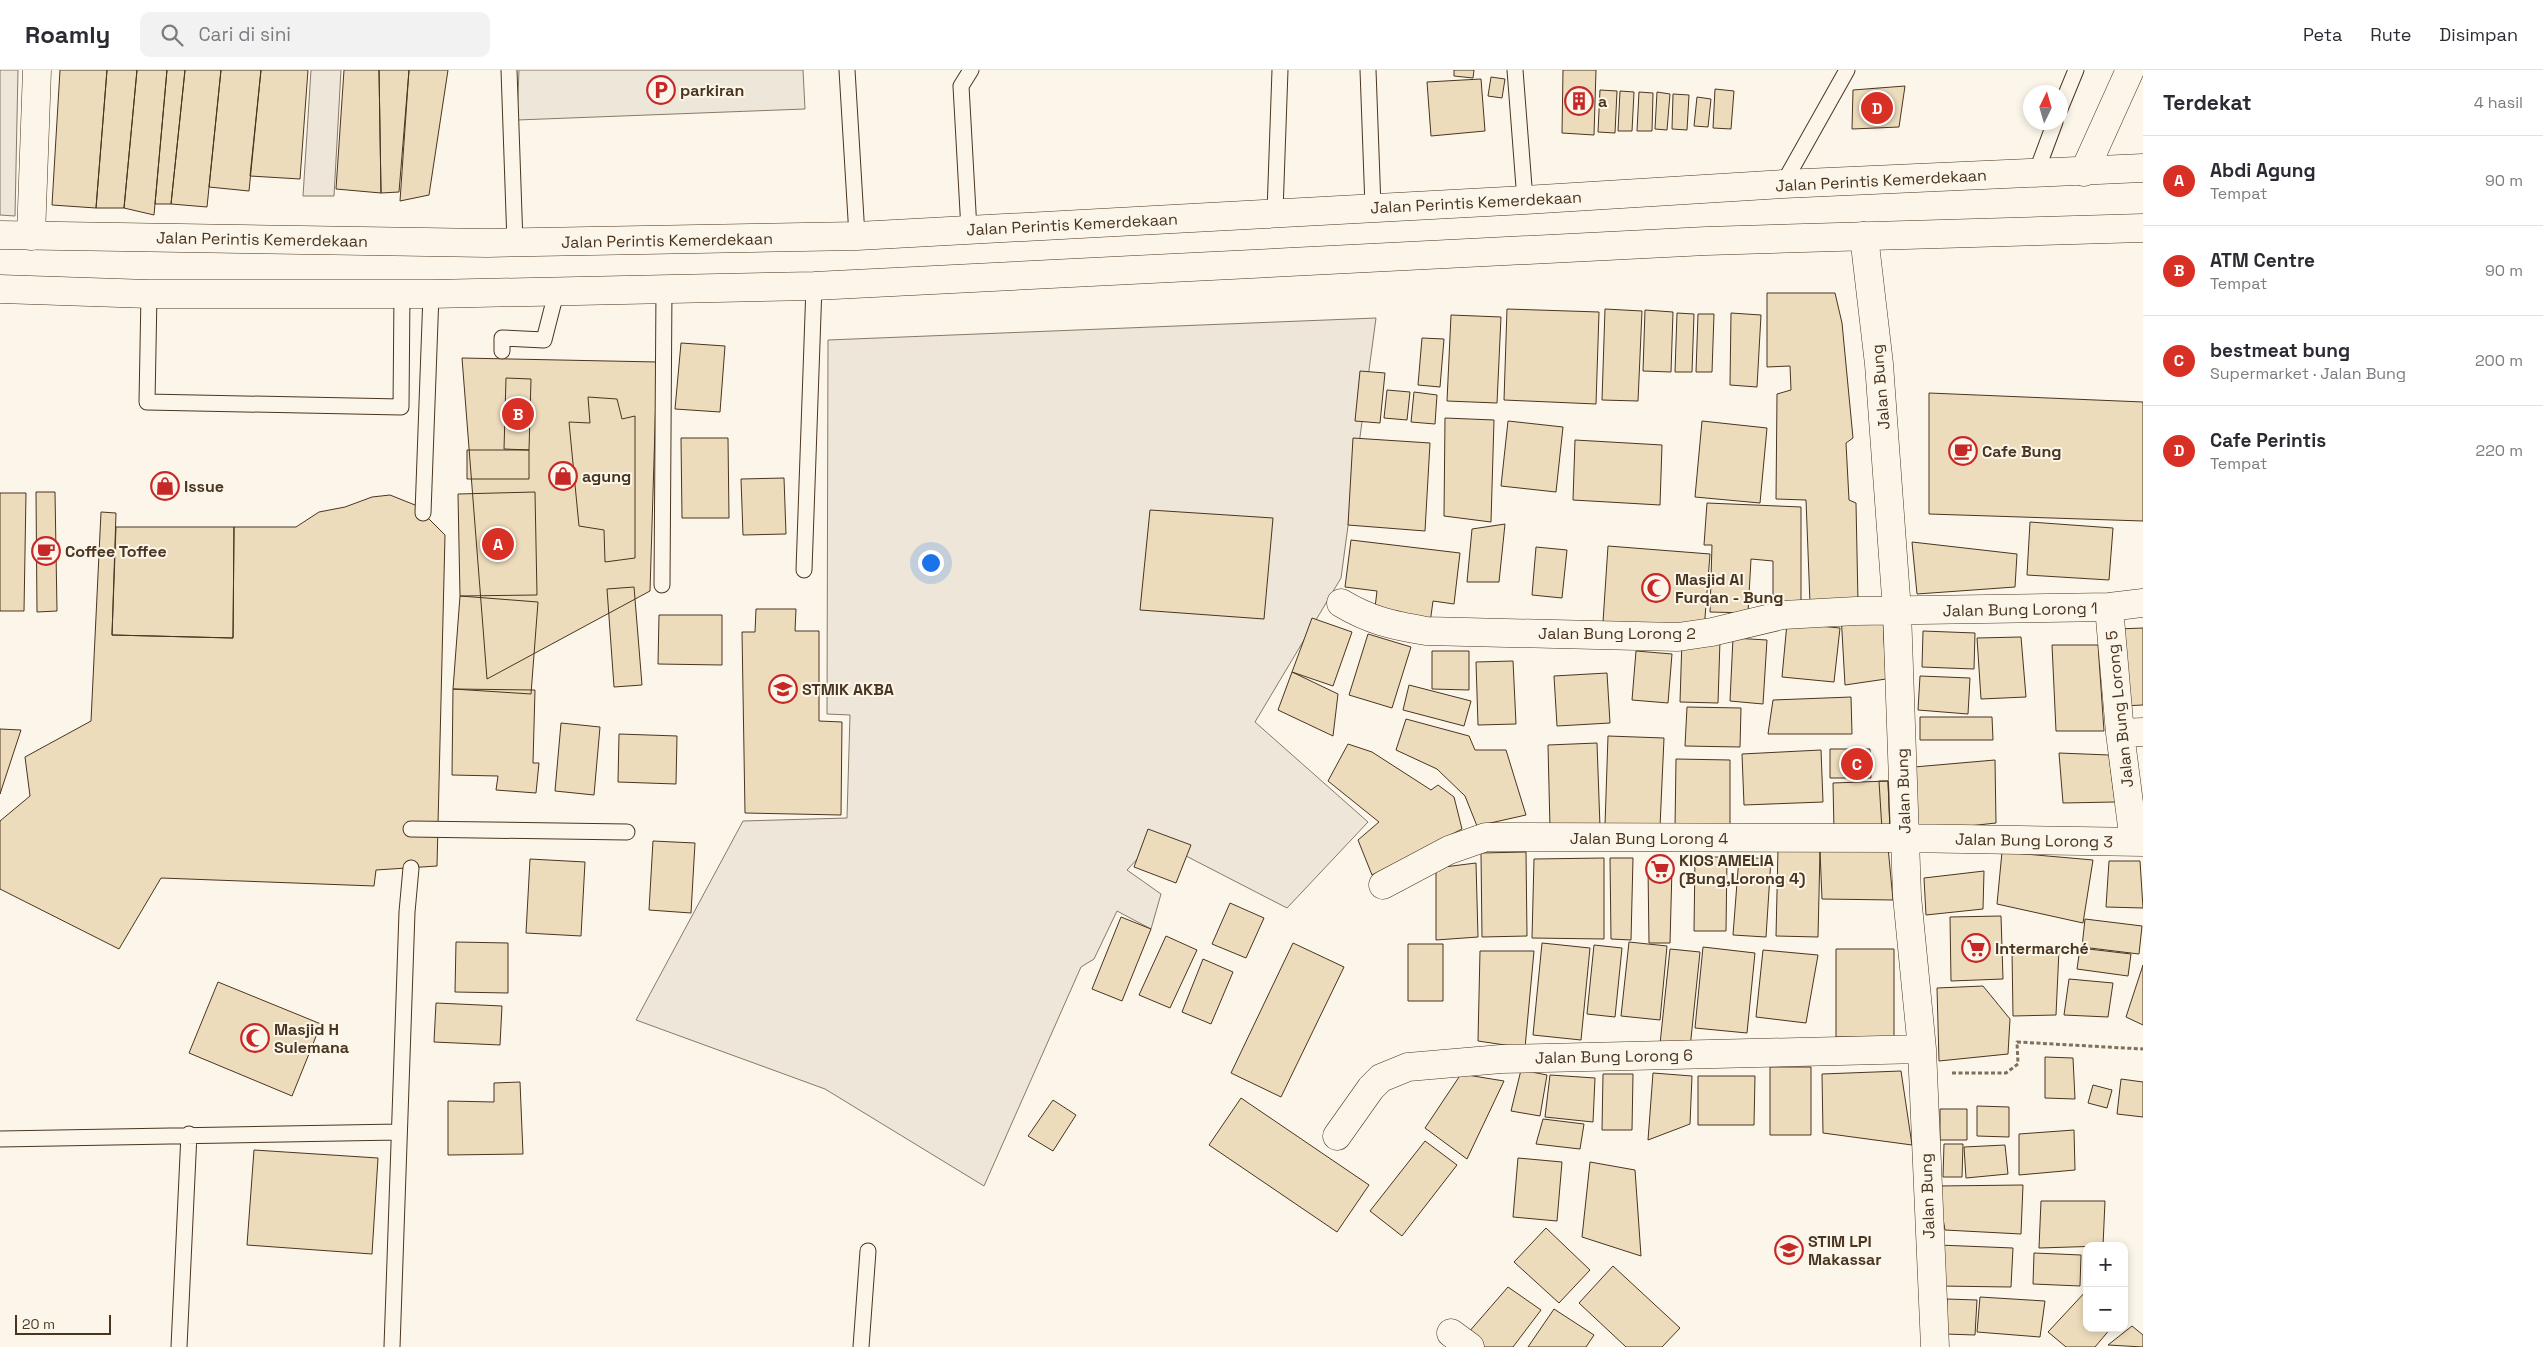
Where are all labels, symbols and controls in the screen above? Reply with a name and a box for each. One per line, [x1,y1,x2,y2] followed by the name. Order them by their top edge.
[140,12,490,57] search box
[25,19,110,50] text: Roamly
[158,21,186,49] icon: search
[198,22,291,47] text: Cari di sini
[2303,23,2342,46] text: Peta
[2370,23,2411,46] text: Rute
[2439,23,2518,46] text: Disimpan
[646,75,676,105] parking icon: parkiran
[680,80,744,101] place label: parkiran
[2023,85,2068,130] north arrow
[1564,86,1594,116] building icon: a
[1861,89,1893,127] pin: D
[2163,89,2252,116] text: Terdekat
[1598,91,1607,112] place label: a
[2474,92,2523,113] text: 4 hasil
[2210,158,2316,183] text: Abdi Agung
[1775,164,1987,197] street label: Jalan Perintis Kemerdekaan
[2174,170,2184,191] text: A
[2485,170,2523,191] text: 90 m
[2210,183,2267,204] text: Tempat
[1370,186,1582,219] street label: Jalan Perintis Kemerdekaan
[966,208,1178,241] street label: Jalan Perintis Kemerdekaan
[156,227,368,252] street label: Jalan Perintis Kemerdekaan
[561,228,773,253] street label: Jalan Perintis Kemerdekaan
[2210,248,2315,273] text: ATM Centre
[2174,260,2184,281] text: B
[2485,260,2523,281] text: 90 m
[2210,273,2267,294] text: Tempat
[2210,338,2350,363] text: bestmeat bung
[1866,343,1895,431] street label: Jalan Bung
[2174,350,2184,371] text: C
[2475,350,2523,371] text: 200 m
[2210,363,2406,384] text: Supermarket · Jalan Bung
[502,395,534,433] pin: B
[2210,428,2326,453] text: Cafe Perintis
[1948,436,1978,466] cafe icon: Cafe Bung
[2174,440,2184,461] text: D
[2476,440,2523,461] text: 220 m
[1982,441,2062,462] place label: Cafe Bung
[2210,453,2267,474] text: Tempat
[548,461,578,491] shop icon: agung
[582,466,631,487] place label: agung
[150,471,180,501] shop icon: Issue
[184,476,224,497] place label: Issue
[482,525,514,563] pin: A
[31,536,61,566] cafe icon: Coffee Toffee
[65,541,167,562] place label: Coffee Toffee
[918,550,944,576] your location
[1675,569,1784,608] place label: Masjid Al Furqan - Bung
[1641,573,1671,603] mosque icon: Masjid Al Furqan - Bung
[1942,598,2098,621] street label: Jalan Bung Lorong 1
[1538,623,1696,644] street label: Jalan Bung Lorong 2
[2101,629,2138,789] street label: Jalan Bung Lorong 5
[768,674,798,704] school or university icon: STMIK AKBA
[802,679,894,700] place label: STMIK AKBA
[1841,745,1873,783] pin: C
[1892,748,1915,834] street label: Jalan Bung
[1570,828,1728,849] street label: Jalan Bung Lorong 4
[1955,829,2113,852] street label: Jalan Bung Lorong 3
[1679,850,1805,889] place label: KIOS AMELIA (Bung,Lorong 4)
[1645,854,1675,884] supermarket icon: KIOS AMELIA (Bung,Lorong 4)
[1961,933,1991,963] supermarket icon: Intermarché
[1995,938,2089,959] place label: Intermarché
[274,1019,349,1058] place label: Masjid H Sulemana
[240,1023,270,1053] mosque icon: Masjid H Sulemana
[1535,1045,1693,1068] street label: Jalan Bung Lorong 6
[1916,1153,1939,1239] street label: Jalan Bung
[1808,1231,1882,1270] place label: STIM LPI Makassar
[1774,1235,1804,1265] school or university icon: STIM LPI Makassar
[2083,1242,2128,1332] map controls
[2083,1242,2128,1287] button: +
[2083,1287,2128,1332] button: −
[15,1312,111,1335] scale bar
[22,1315,55,1333] text: 20 m

